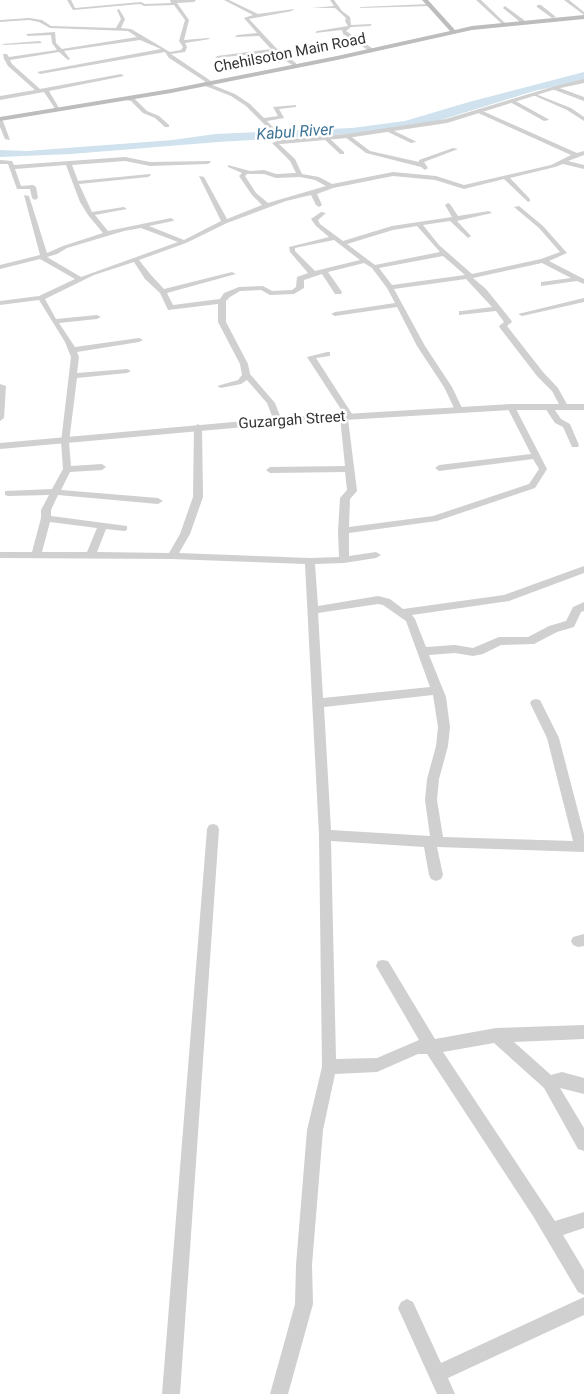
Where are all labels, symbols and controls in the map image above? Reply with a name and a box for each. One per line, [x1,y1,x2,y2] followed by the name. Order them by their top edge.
[212,30,368,78] street label: Chehilsoton Main Road
[256,121,334,145] water label: Kabul River
[238,408,346,434] street label: Guzargah Street

